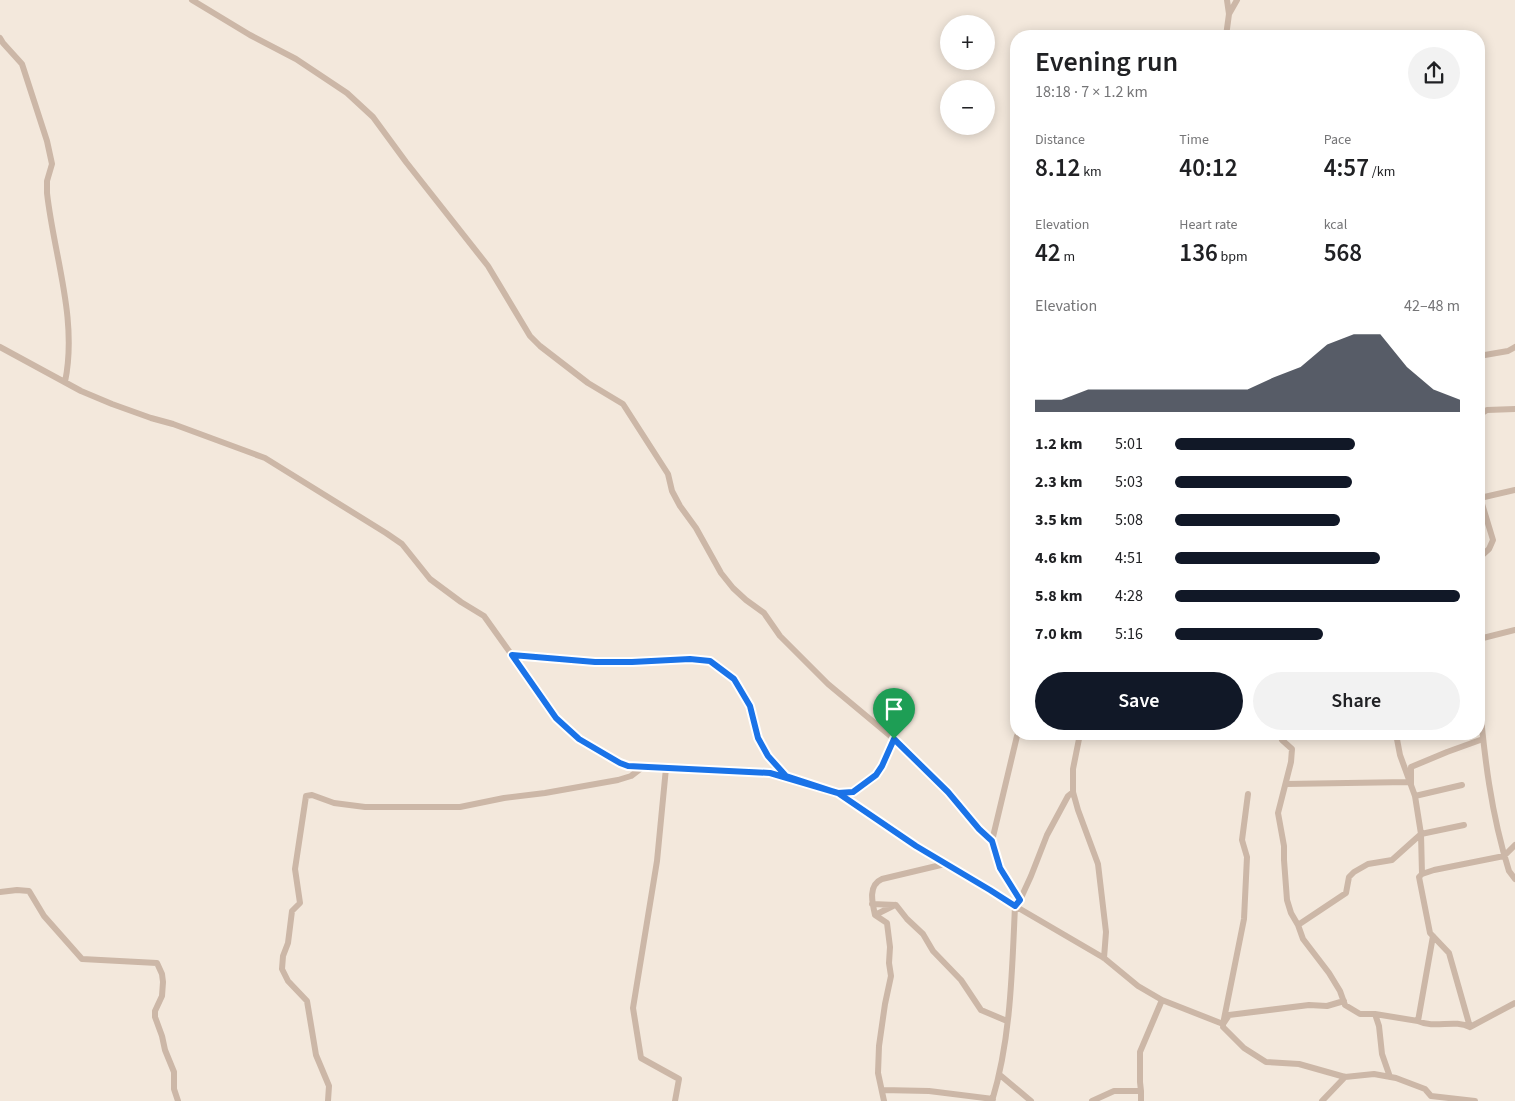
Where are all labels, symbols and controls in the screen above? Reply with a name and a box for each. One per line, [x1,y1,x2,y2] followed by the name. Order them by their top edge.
[940,15,995,135] map controls
[940,15,995,70] button: +
[1035,42,1178,82] text: Evening run
[1408,47,1460,99] button: share
[940,80,995,135] button: −
[1035,81,1148,103] text: 18:18 · 7 × 1.2 km
[1035,130,1085,150] text: Distance
[1179,130,1209,150] text: Time
[1324,130,1351,150] text: Pace
[1035,150,1080,186] text: 8.12
[1179,150,1238,186] text: 40:12
[1324,150,1369,186] text: 4:57
[1080,162,1102,182] text: km
[1369,162,1395,182] text: /km
[1035,215,1090,235] text: Elevation
[1179,215,1238,235] text: Heart rate
[1324,215,1347,235] text: kcal
[1035,235,1061,271] text: 42
[1179,235,1218,271] text: 136
[1324,235,1362,271] text: 568
[1061,247,1075,267] text: m
[1218,247,1248,267] text: bpm
[1035,295,1097,317] text: Elevation
[1404,295,1460,317] text: 42–48 m
[1035,433,1082,455] text: 1.2 km
[1115,433,1143,455] text: 5:01
[1035,471,1082,493] text: 2.3 km
[1115,471,1143,493] text: 5:03
[1035,509,1082,531] text: 3.5 km
[1115,509,1143,531] text: 5:08
[1035,547,1082,569] text: 4.6 km
[1115,547,1143,569] text: 4:51
[1035,585,1082,607] text: 5.8 km
[1115,585,1143,607] text: 4:28
[1035,623,1082,645] text: 7.0 km
[1115,623,1143,645] text: 5:16
[1035,672,1243,730] button: Save
[1253,672,1460,730] button: Share
[873,688,915,739] pin
[880,695,908,723] icon: arrive

